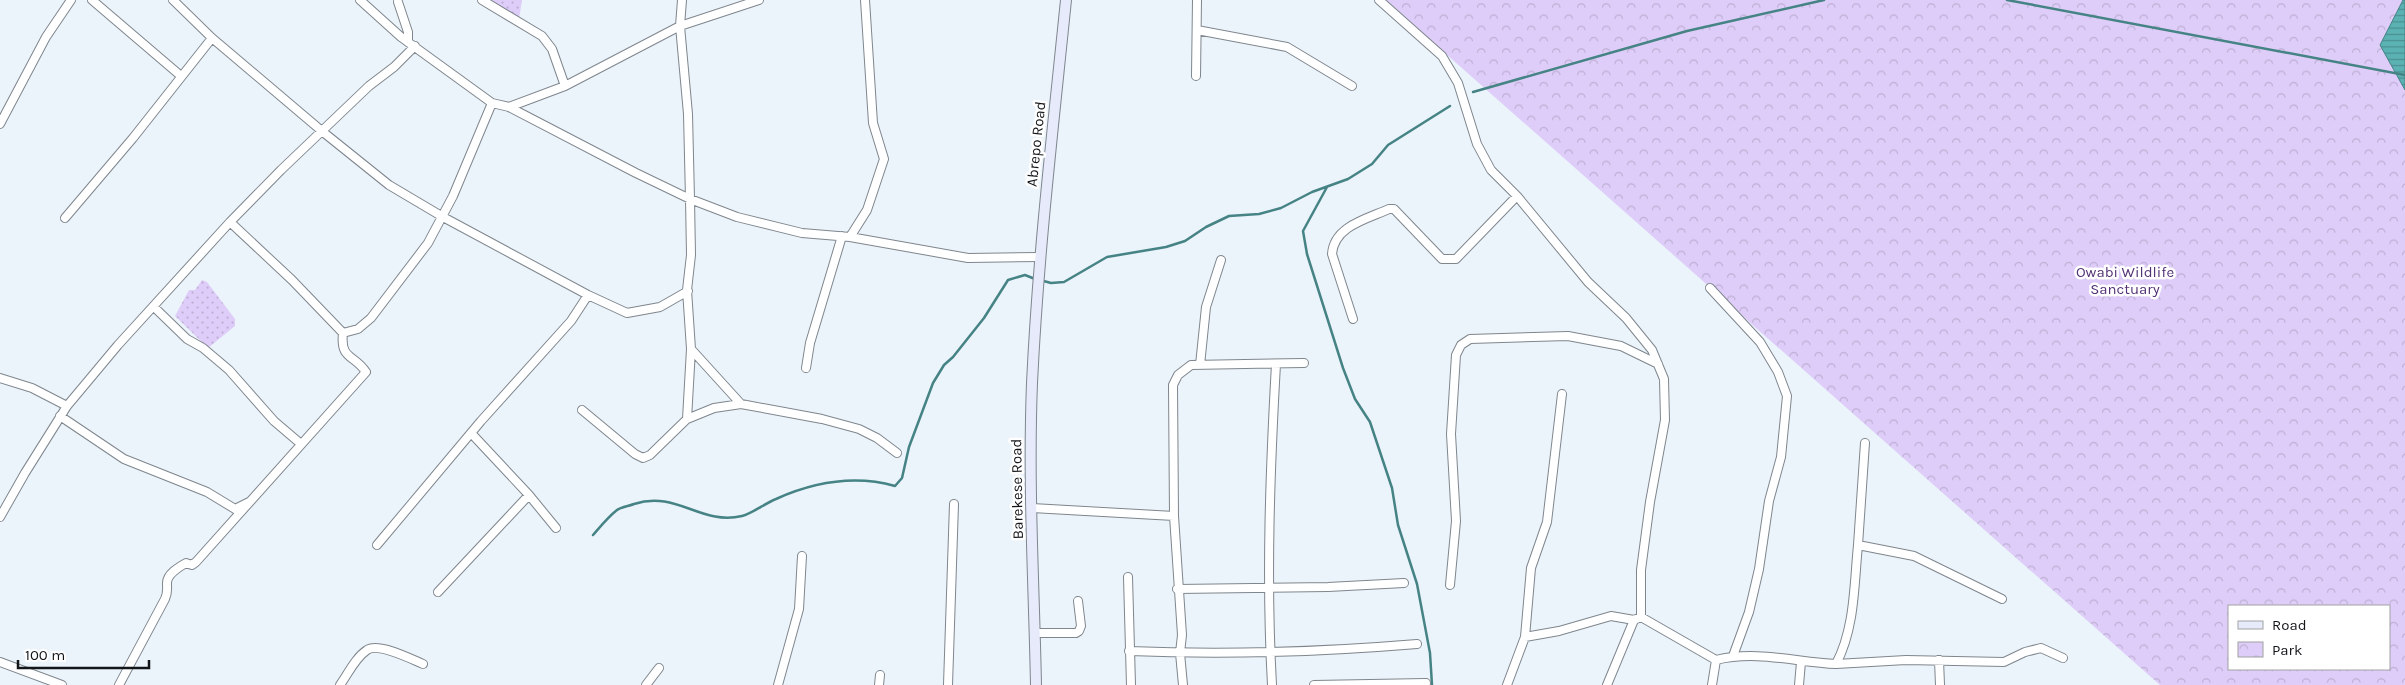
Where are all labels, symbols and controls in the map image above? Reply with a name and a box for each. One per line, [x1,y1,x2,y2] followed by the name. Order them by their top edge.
[1023,100,1049,188] street label: Abrepo Road
[2076,263,2174,298] park label: Owabi Wildlife Sanctuary
[1007,439,1027,539] street label: Barekese Road
[2228,605,2390,670] legend
[2272,616,2307,634] text: Road
[18,638,149,670] scale bar
[2272,641,2302,659] text: Park
[25,646,65,664] text: 100 m

